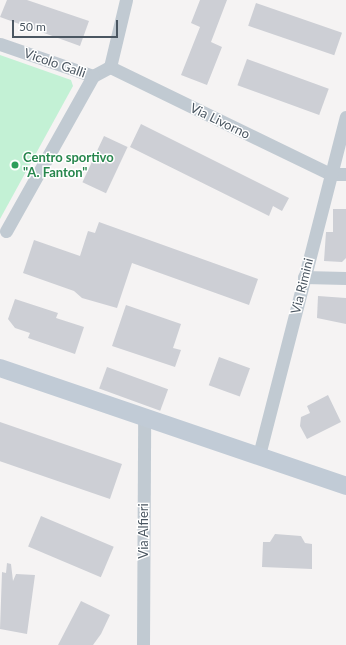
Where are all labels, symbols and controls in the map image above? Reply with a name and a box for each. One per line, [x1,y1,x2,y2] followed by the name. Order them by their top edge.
[14,12,120,38] scale bar
[19,19,46,34] text: 50 m
[22,45,88,81] street label: Vicolo Galli
[187,100,253,142] street label: Via Livorno
[23,150,114,181] place label: Centro sportivo "A. Fanton"
[10,160,20,170] marker: Centro sportivo "A. Fanton"
[288,256,316,316] street label: Via Rimini
[135,503,151,559] street label: Via Alfieri

